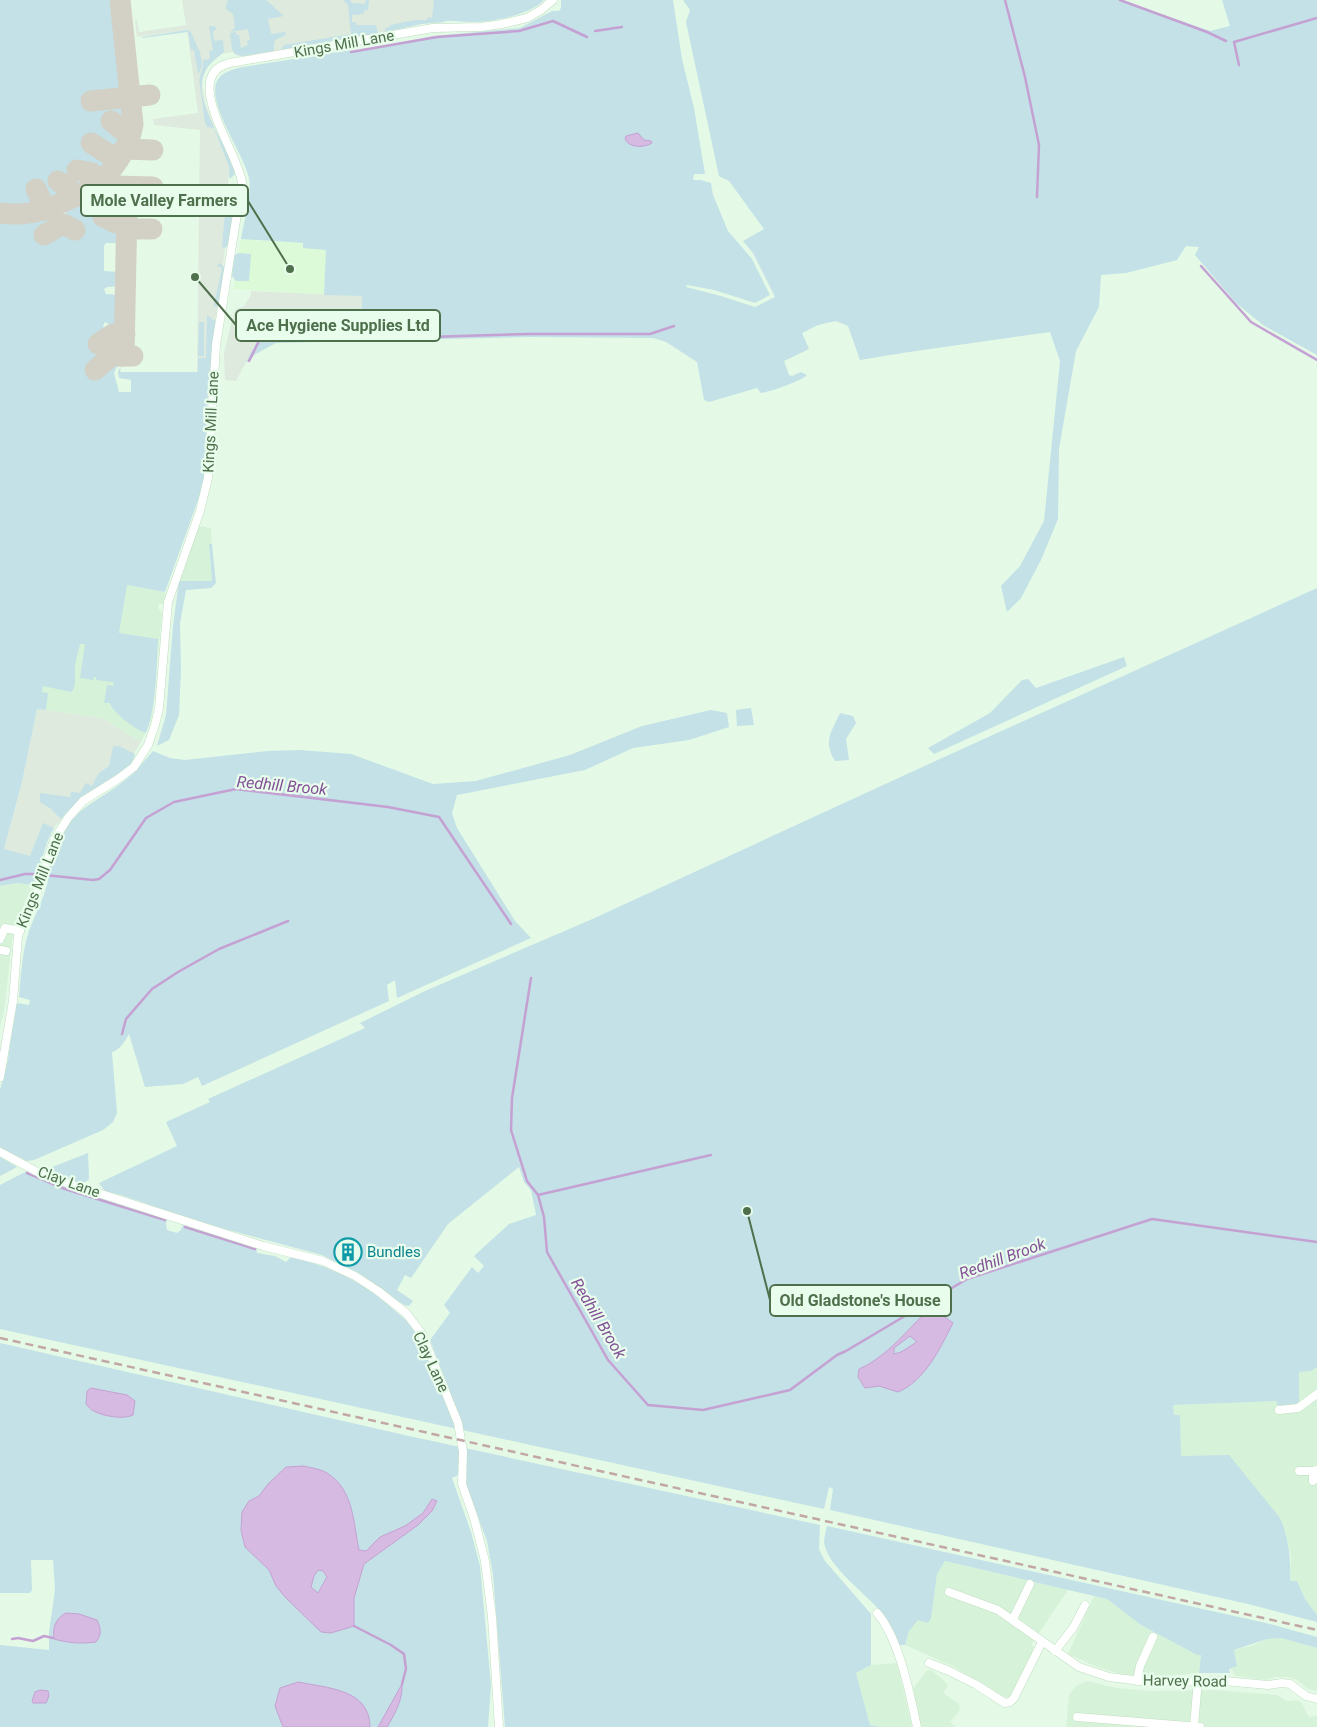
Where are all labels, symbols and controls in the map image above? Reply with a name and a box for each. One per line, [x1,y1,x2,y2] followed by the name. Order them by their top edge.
[292,26,396,62] street label: Kings Mill Lane
[81,185,248,216] callout: Mole Valley Farmers
[90,191,238,210] text: Mole Valley Farmers
[236,310,440,341] callout: Ace Hygiene Supplies Ltd
[246,316,430,335] text: Ace Hygiene Supplies Ltd
[199,371,223,473] street label: Kings Mill Lane
[236,772,329,799] water label: Redhill Brook
[13,830,67,930] street label: Kings Mill Lane
[35,1162,103,1202] street label: Clay Lane
[956,1234,1049,1283] water label: Redhill Brook
[333,1237,363,1267] building icon: Bundles
[367,1243,421,1261] place label: Bundles
[567,1274,631,1363] water label: Redhill Brook
[770,1285,951,1316] callout: Old Gladstone's House
[779,1291,941,1310] text: Old Gladstone's House
[409,1329,453,1395] street label: Clay Lane
[1143,1671,1227,1691] street label: Harvey Road

